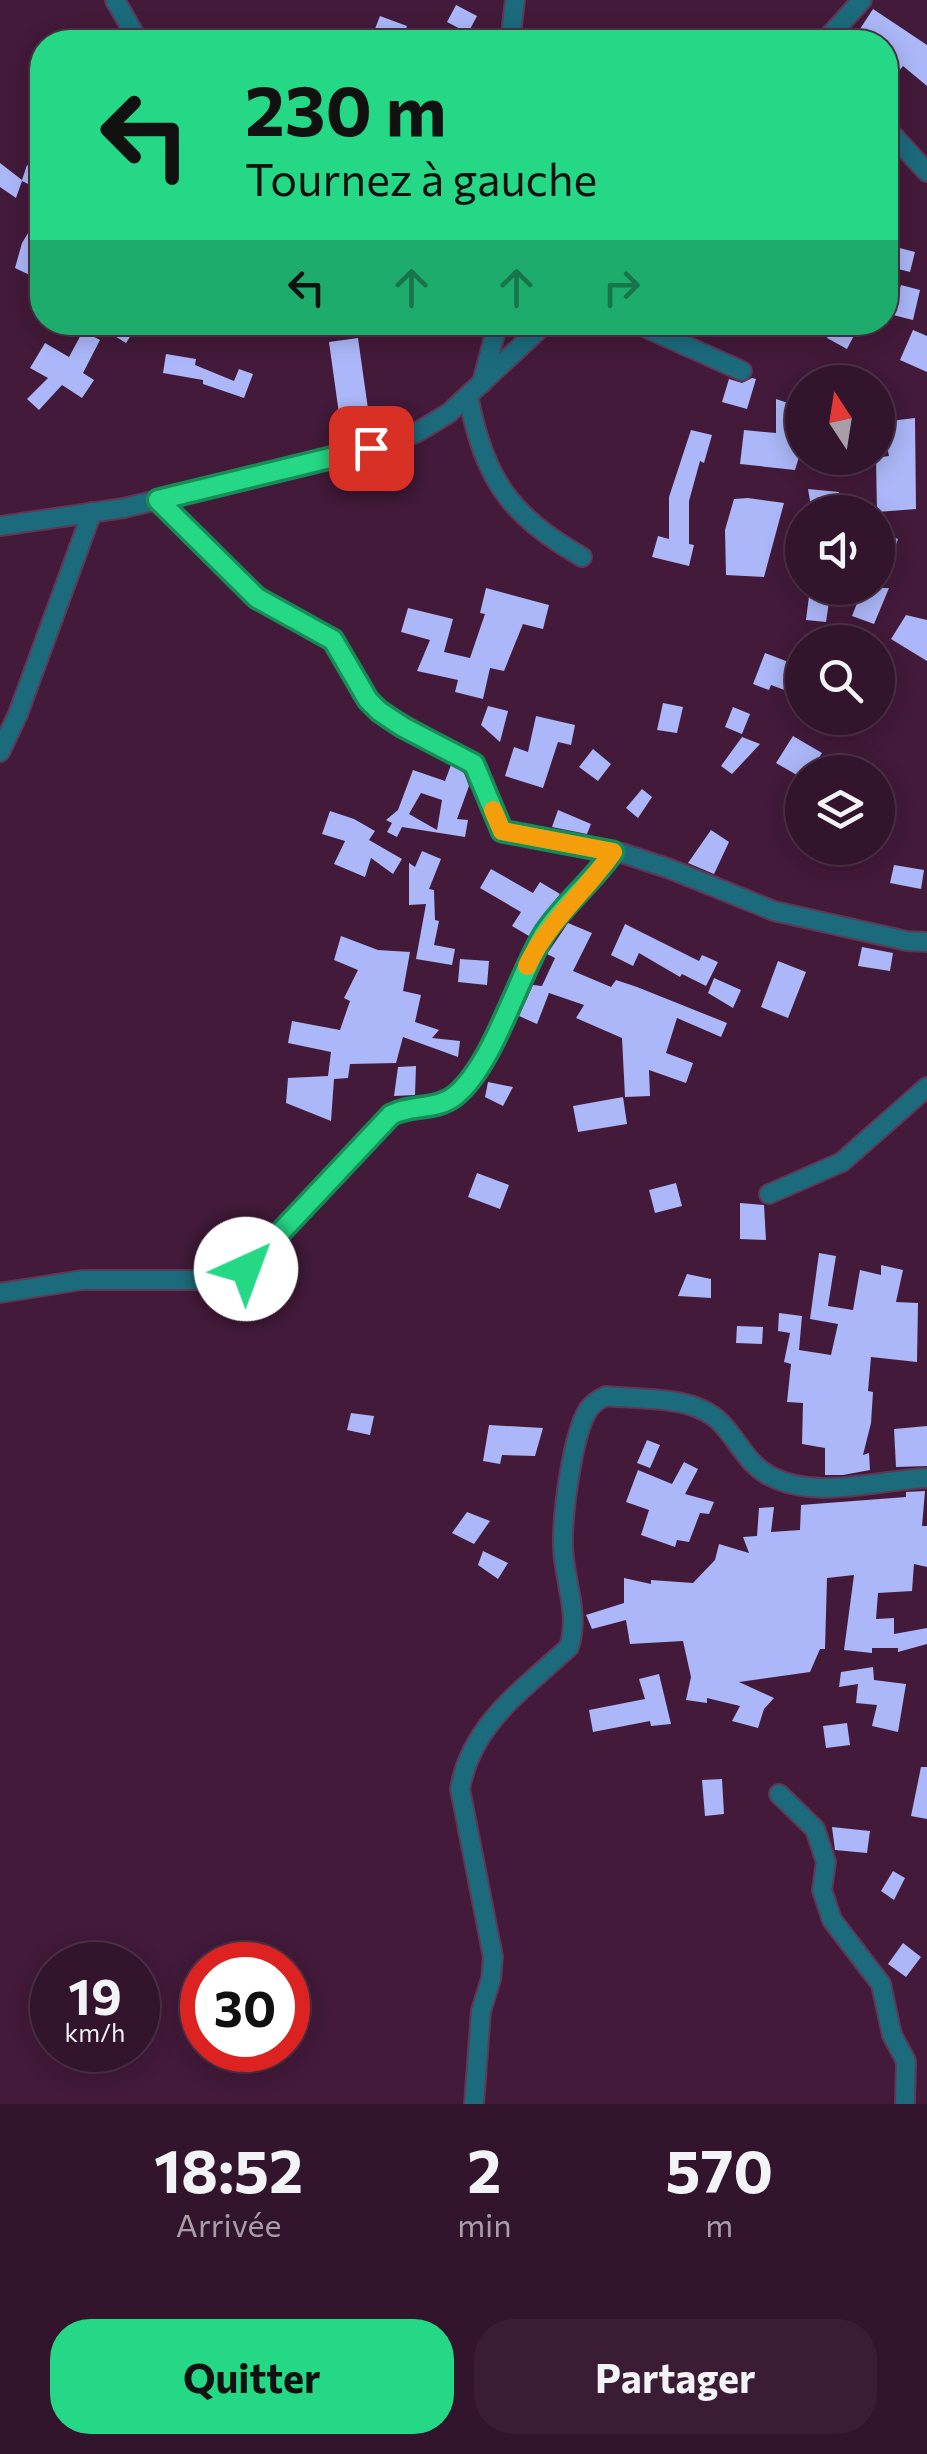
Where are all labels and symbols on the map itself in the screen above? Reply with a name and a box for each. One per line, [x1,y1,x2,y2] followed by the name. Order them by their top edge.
[785,365,895,475] north arrow
[329,406,414,491] pin
[194,1217,298,1321] position arrow
[180,1942,310,2072] speed limit sign: 30

